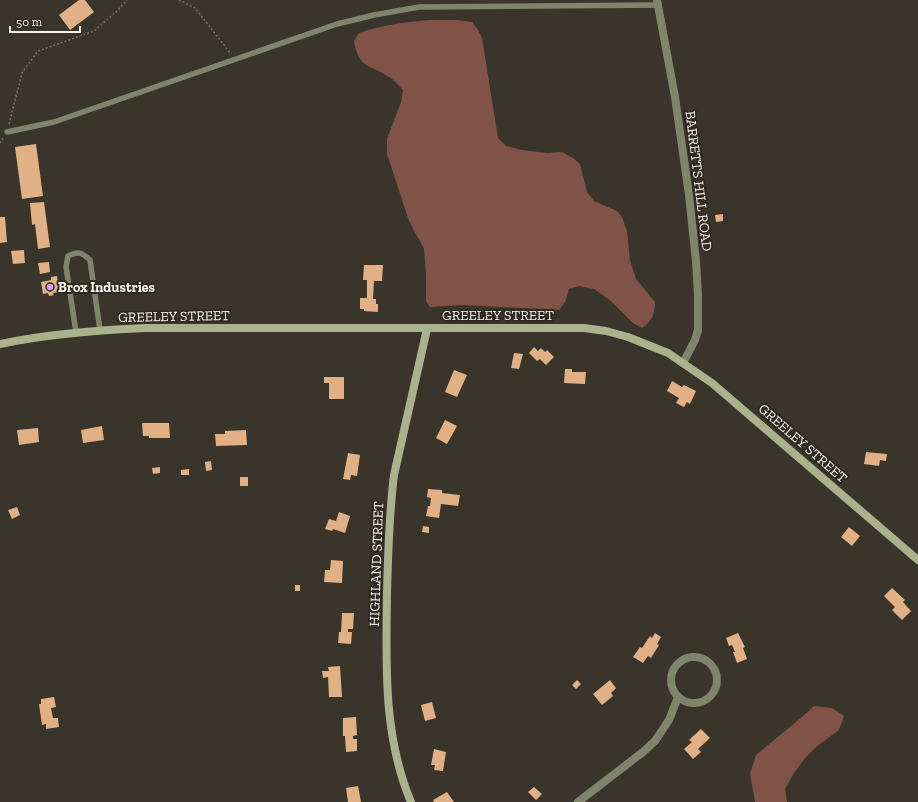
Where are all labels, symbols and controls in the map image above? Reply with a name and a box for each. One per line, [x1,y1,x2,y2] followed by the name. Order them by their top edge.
[10,8,80,34] scale bar
[16,15,43,29] text: 50 m
[681,110,716,252] street label: BARRETTS HILL ROAD
[58,279,156,296] place label: Brox Industries
[45,282,55,292] marker: Brox Industries
[118,307,230,326] street label: GREELEY STREET
[442,307,554,324] street label: GREELEY STREET
[755,400,851,487] street label: GREELEY STREET
[366,501,387,627] street label: HIGHLAND STREET

